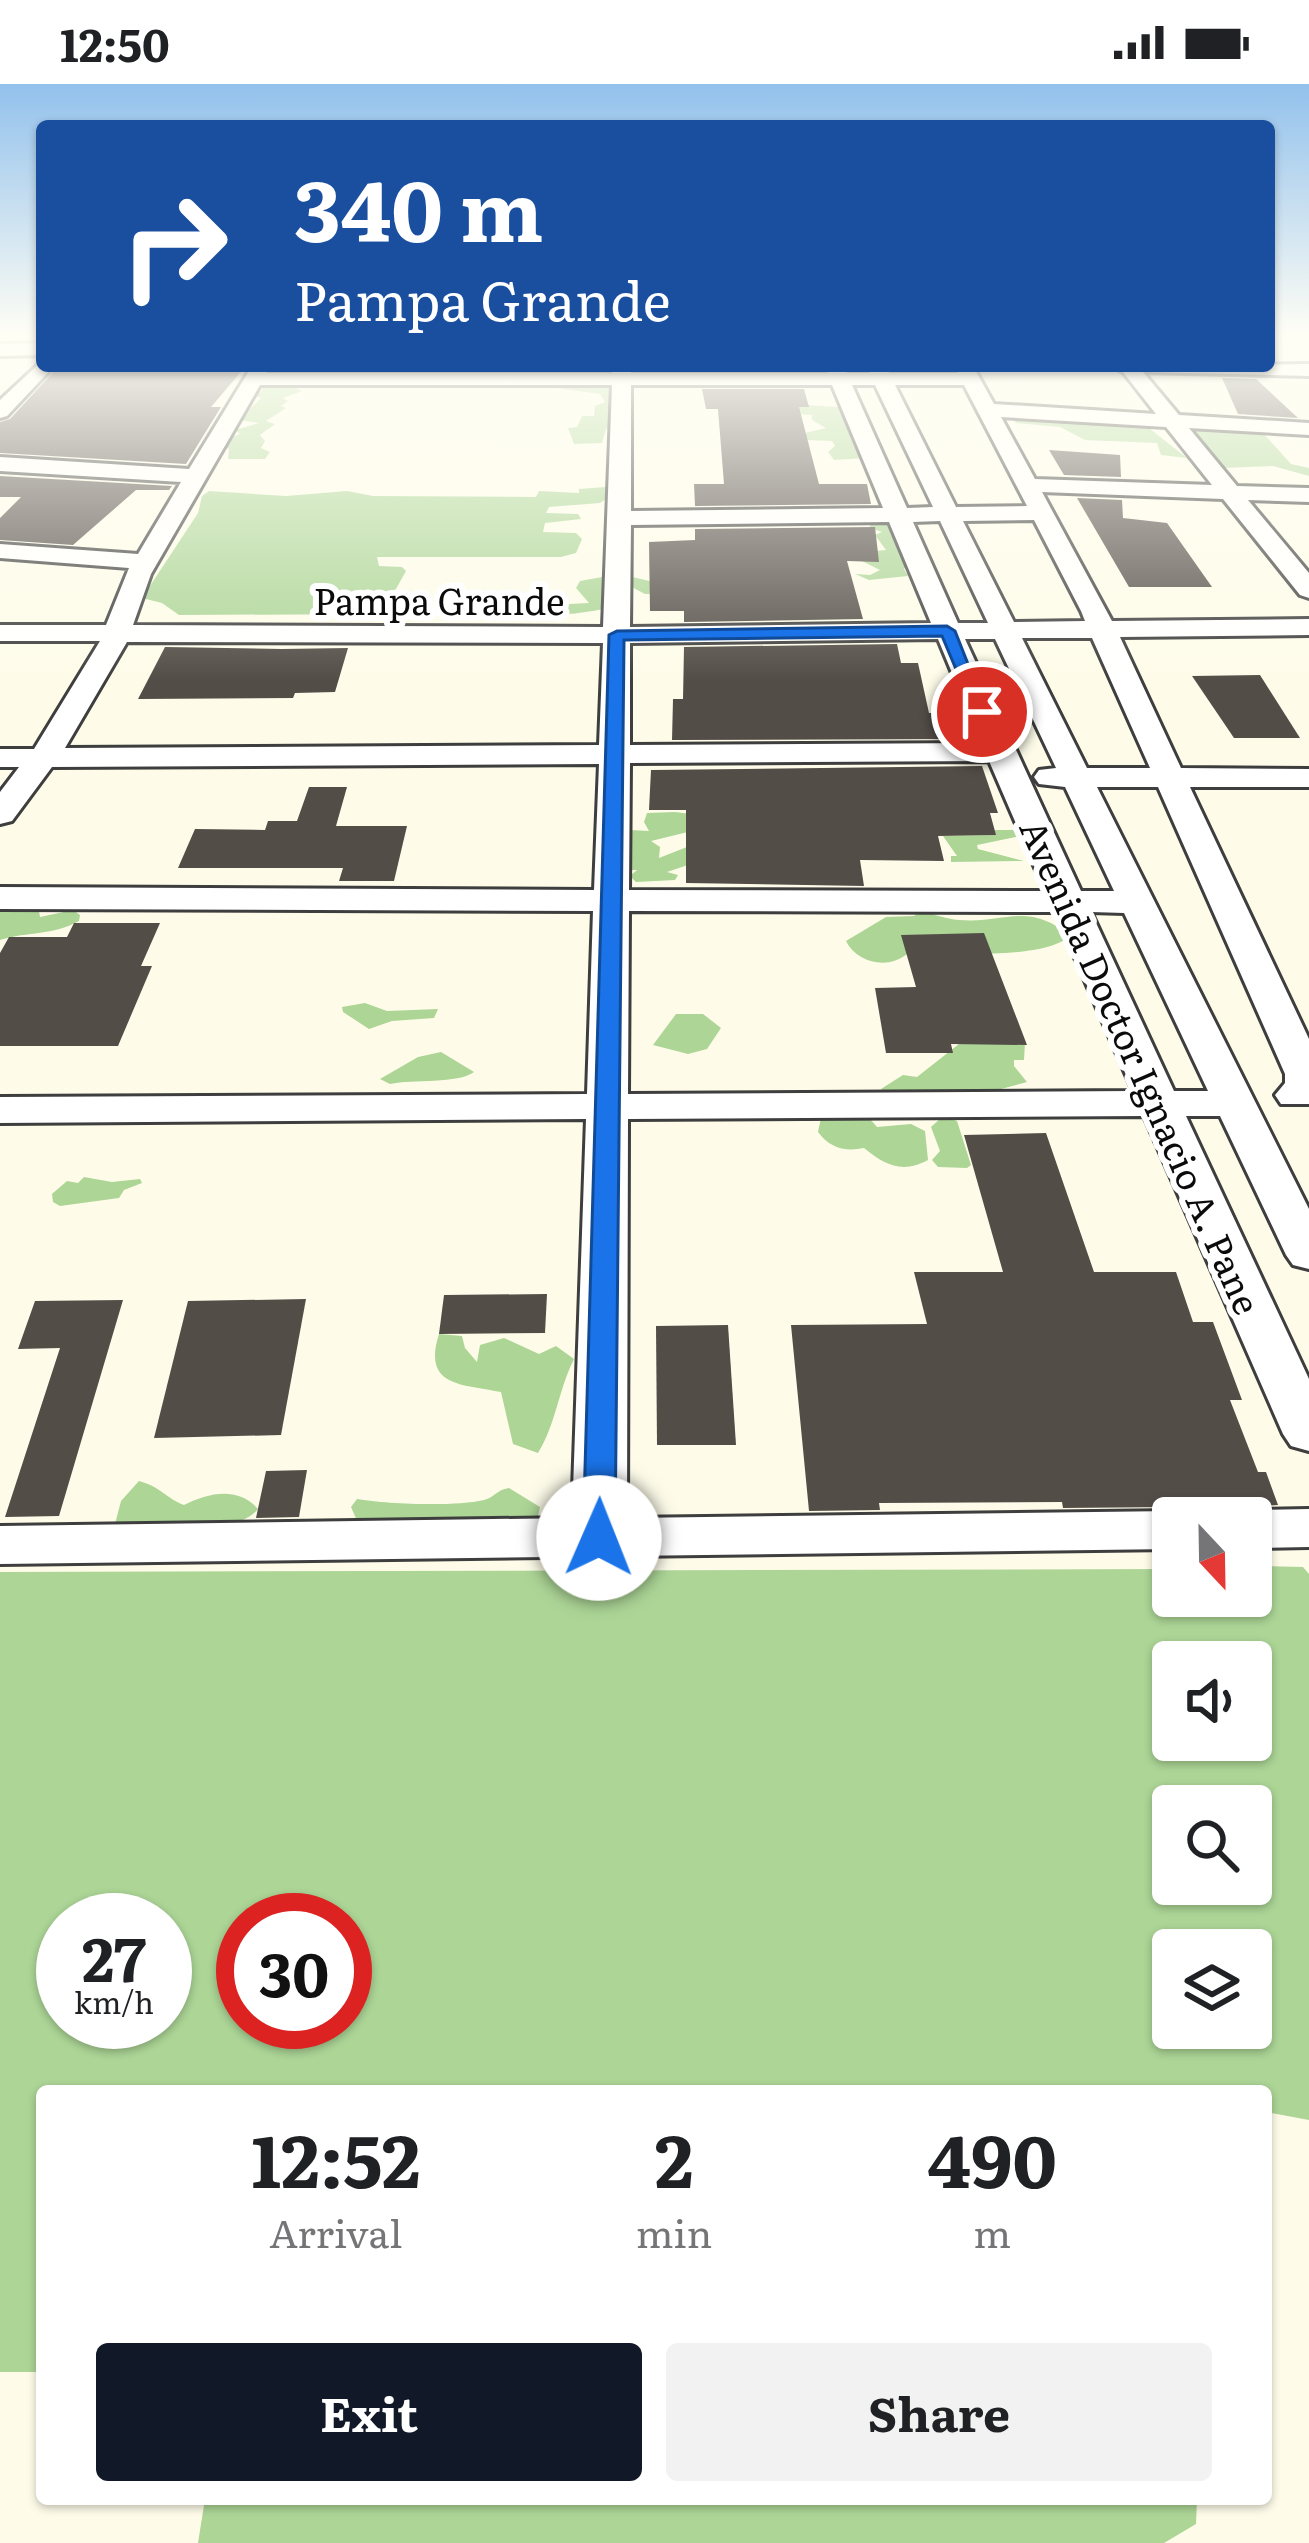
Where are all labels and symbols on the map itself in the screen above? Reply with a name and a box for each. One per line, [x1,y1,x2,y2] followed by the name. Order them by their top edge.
[313,573,565,626] street label: Pampa Grande
[931,661,1033,763] pin
[1009,810,1275,1322] street label: Avenida Doctor Ignacio A. Pane
[536,1475,662,1601] position arrow
[1152,1497,1272,1617] north arrow
[216,1893,372,2049] speed limit sign: 30

